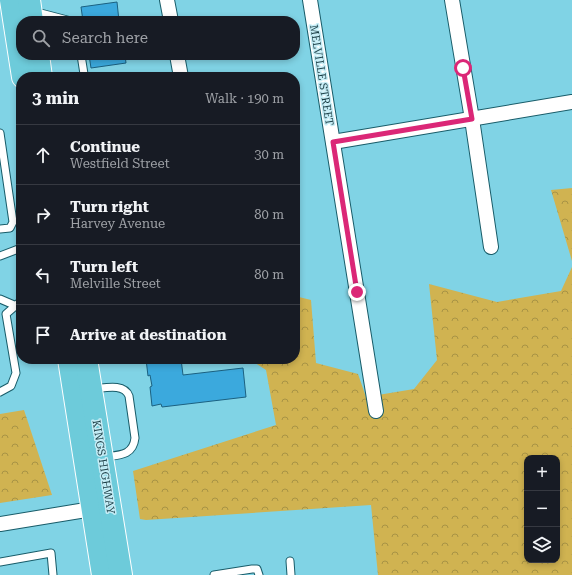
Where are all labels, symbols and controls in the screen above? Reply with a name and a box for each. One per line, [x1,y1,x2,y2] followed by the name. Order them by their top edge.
[16,16,300,60] search box
[307,24,336,127] street label: MELVILLE STREET
[30,27,52,49] icon: search
[62,29,148,47] text: Search here
[454,59,472,77] route start
[32,88,79,108] text: 3 min
[205,91,284,106] text: Walk · 190 m
[70,138,140,156] text: Continue
[32,144,54,166] icon: ahead
[254,147,284,162] text: 30 m
[70,156,170,171] text: Westfield Street
[70,198,149,216] text: Turn right
[32,204,54,226] icon: right
[254,207,284,222] text: 80 m
[70,216,165,231] text: Harvey Avenue
[70,258,138,276] text: Turn left
[32,264,54,286] icon: left
[254,267,284,282] text: 80 m
[70,276,161,291] text: Melville Street
[348,283,366,301] route end
[32,324,54,346] icon: arrive
[70,326,226,344] text: Arrive at destination
[90,419,117,516] street label: KINGS HIGHWAY
[524,455,560,563] map controls
[524,455,560,491] button: +
[524,491,560,527] button: −
[524,527,560,563] button: layers

